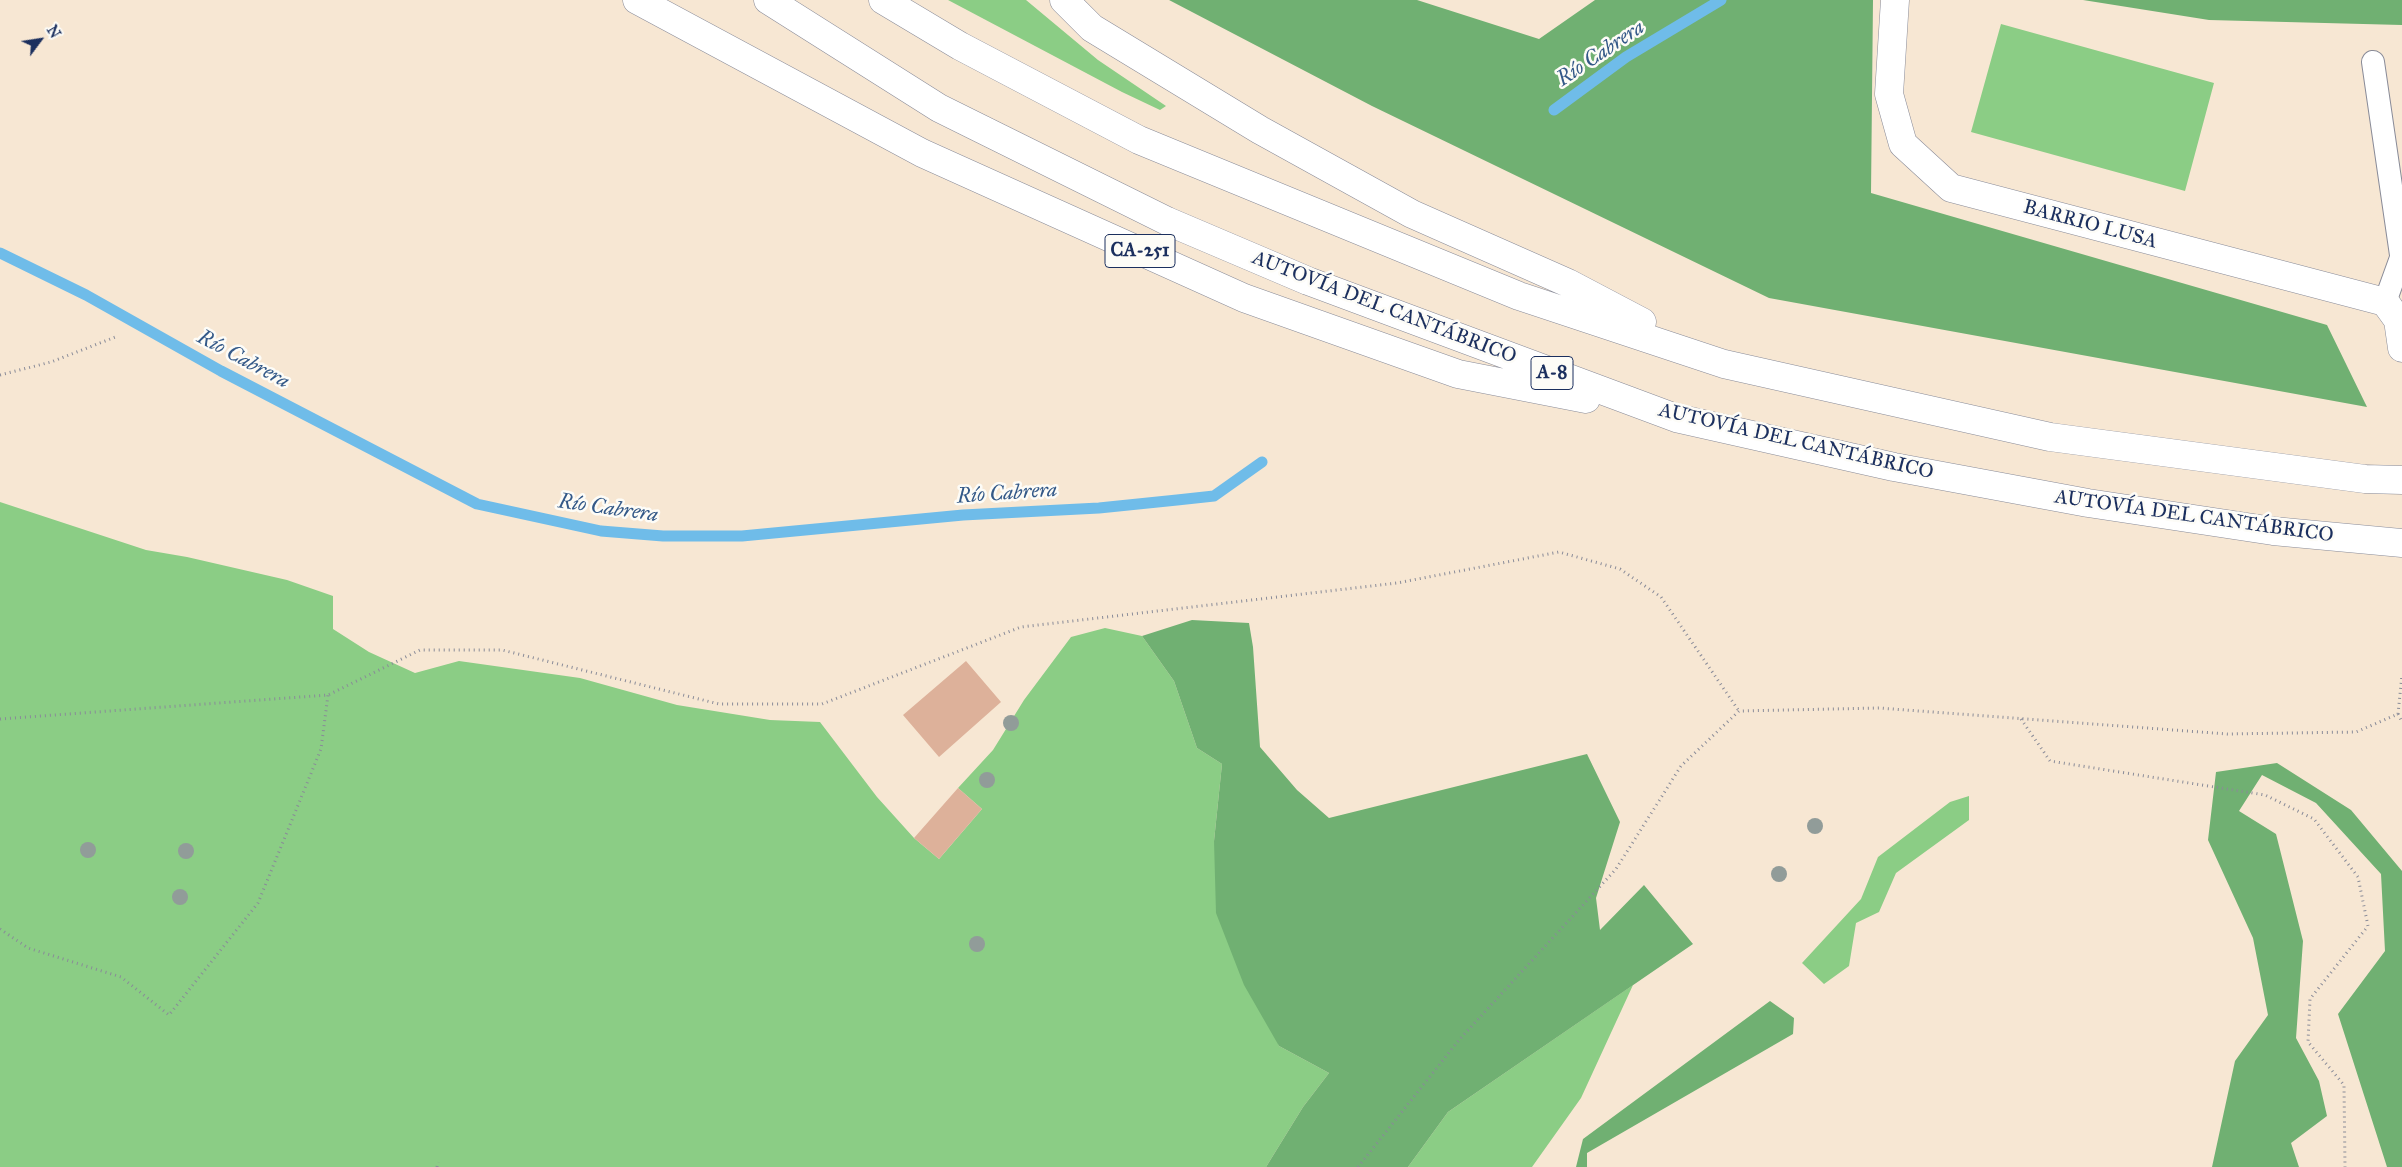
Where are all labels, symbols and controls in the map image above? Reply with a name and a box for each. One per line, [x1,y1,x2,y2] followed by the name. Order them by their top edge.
[15,15,65,65] north arrow
[1552,15,1650,93] water label: Río Cabrera
[43,23,64,41] text: N
[2020,196,2160,254] street label: BARRIO LUSA
[1105,235,1175,268] road number: CA-251
[1248,246,1520,370] street label: AUTOVÍA DEL CANTÁBRICO
[193,325,293,395] water label: Río Cabrera
[1531,356,1573,389] road number: A-8
[1656,399,1936,485] street label: AUTOVÍA DEL CANTÁBRICO
[956,478,1058,510] water label: Río Cabrera
[2053,486,2335,548] street label: AUTOVÍA DEL CANTÁBRICO
[556,490,660,528] water label: Río Cabrera

